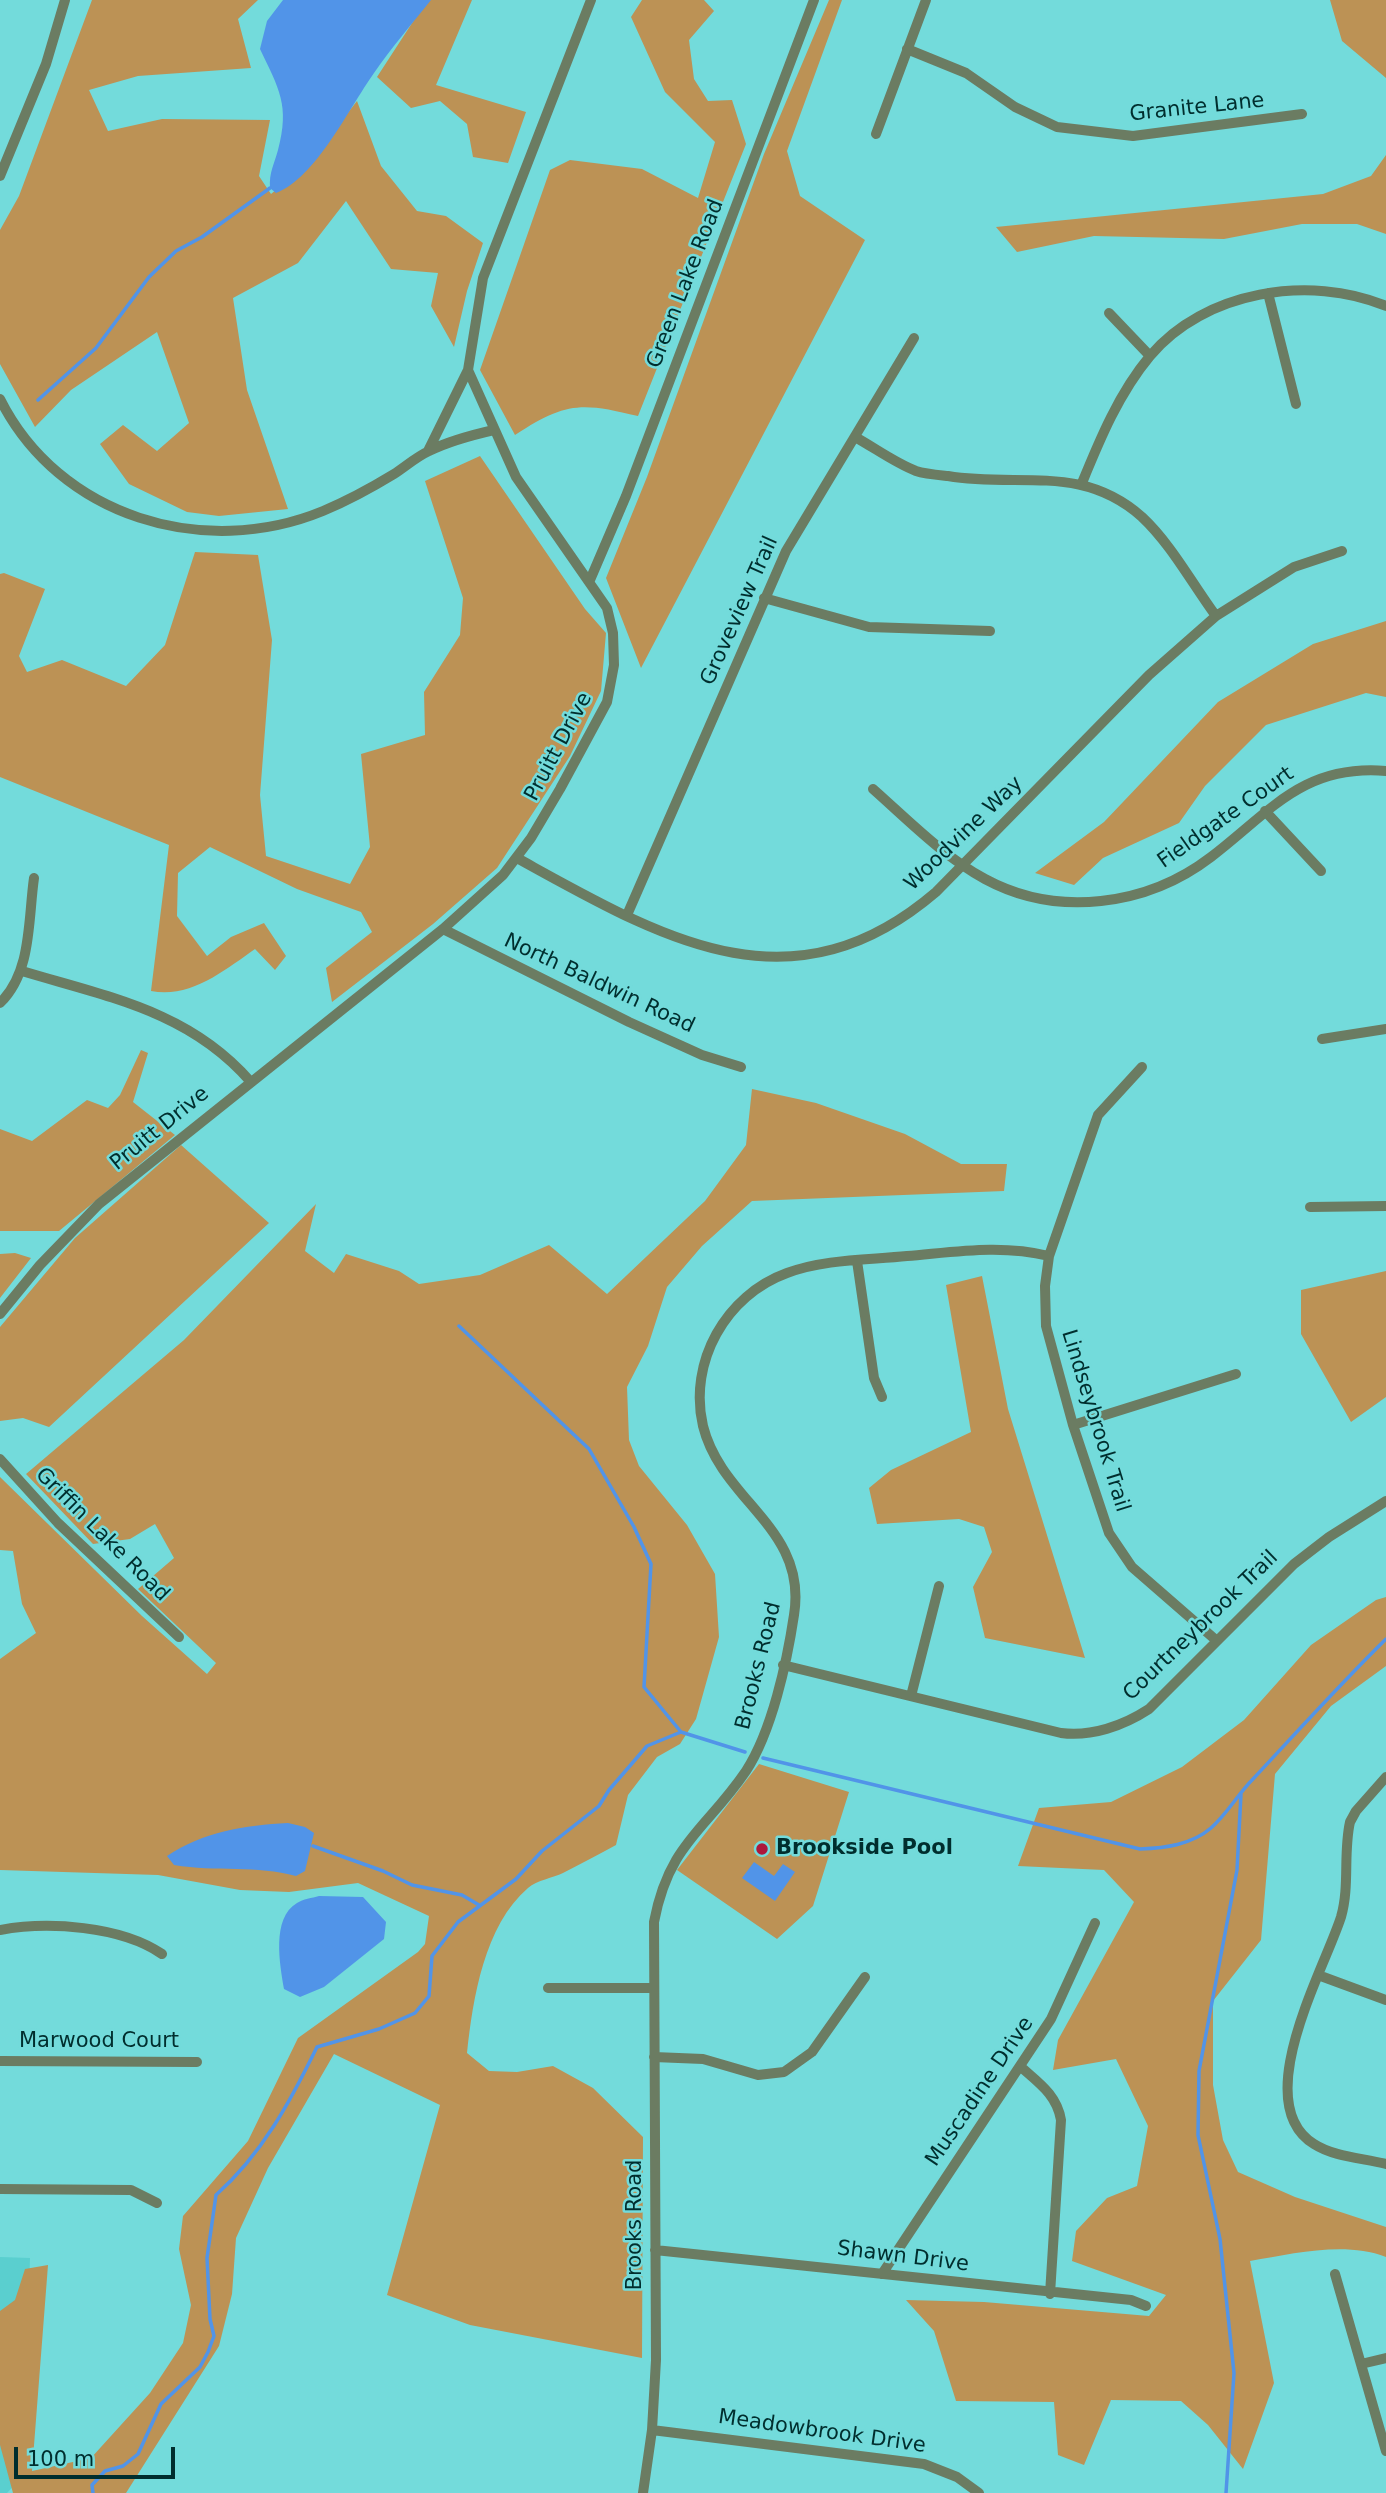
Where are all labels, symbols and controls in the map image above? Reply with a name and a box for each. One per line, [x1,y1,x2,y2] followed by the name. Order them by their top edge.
[1128,88,1266,128] street label: Granite Lane
[642,196,730,372] street label: Green Lake Road
[696,533,784,689] street label: Groveview Trail
[520,688,598,806] street label: Pruitt Drive
[1153,762,1299,874] street label: Fieldgate Court
[900,771,1028,897] street label: Woodvine Way
[500,929,698,1039] street label: North Baldwin Road
[106,1082,214,1176] street label: Pruitt Drive
[1055,1327,1135,1515] street label: Lindseybrook Trail
[30,1463,174,1607] street label: Griffin Lake Road
[1118,1546,1284,1706] street label: Courtneybrook Trail
[731,1600,787,1732] street label: Brooks Road
[776,1836,953,1862] place label: Brookside Pool
[754,1841,770,1857] marker: Brookside Pool
[921,2012,1039,2172] street label: Muscadine Drive
[19,2029,179,2055] street label: Marwood Court
[623,2160,649,2290] street label: Brooks Road
[836,2236,970,2278] street label: Shawn Drive
[717,2405,927,2459] street label: Meadowbrook Drive
[18,2434,178,2478] scale bar
[27,2447,94,2471] text: 100 m

